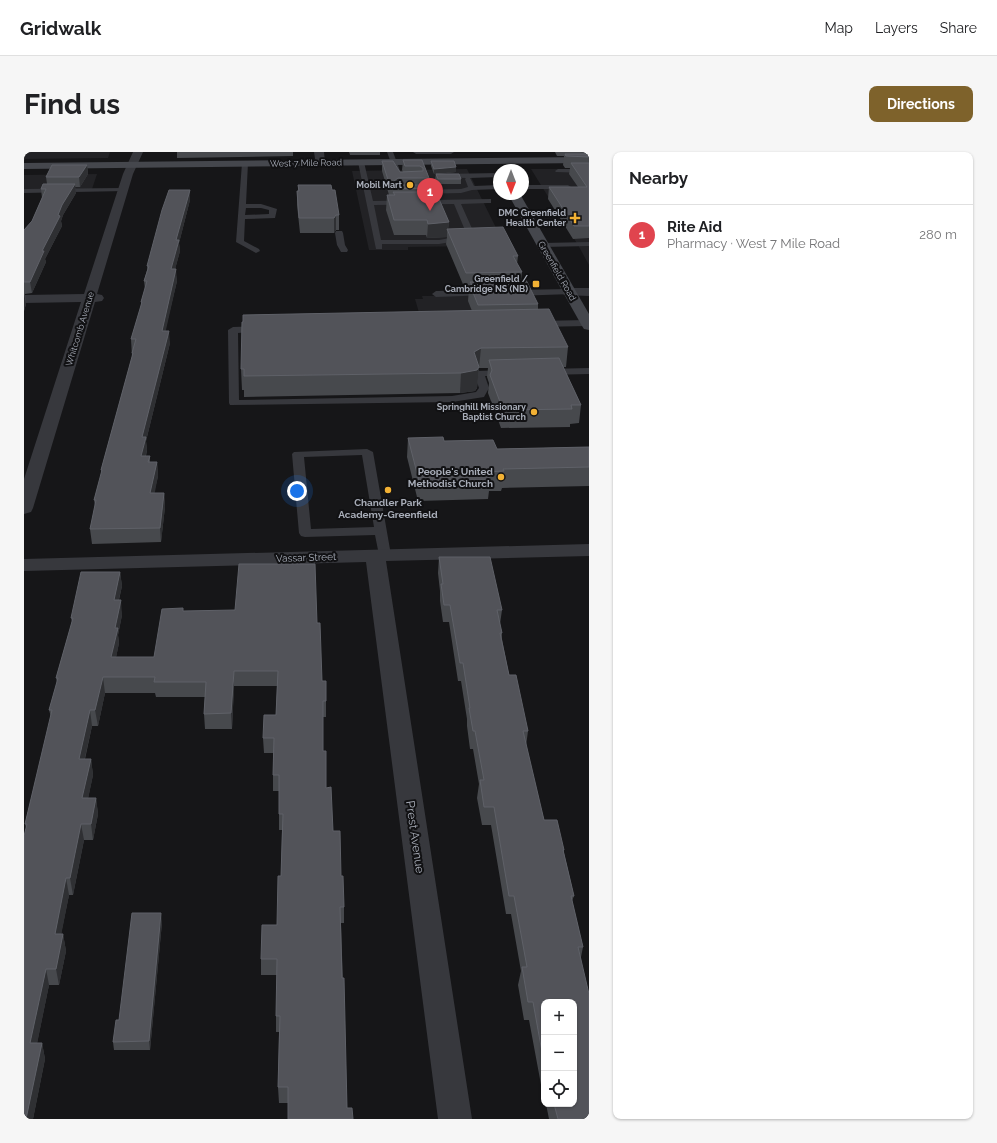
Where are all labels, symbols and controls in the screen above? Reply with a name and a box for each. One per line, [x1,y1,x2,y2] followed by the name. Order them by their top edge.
[20,17,101,39] text: Gridwalk
[825,20,853,36] text: Map
[875,20,918,36] text: Layers
[940,20,977,36] text: Share
[869,86,973,122] button: Directions
[24,88,120,121] text: Find us
[270,157,343,169] street label: West 7 Mile Road
[493,164,529,200] north arrow
[629,168,688,188] text: Nearby
[417,178,443,211] pin: 1
[356,180,403,190] place label: Mobil Mart
[405,180,415,190] marker: Mobil Mart
[498,208,567,228] place label: DMC Greenfield Health Center
[569,212,581,224] marker: DMC Greenfield Health Center
[667,218,722,236] text: Rite Aid
[639,227,645,242] text: 1
[919,227,957,242] text: 280 m
[667,236,840,251] text: Pharmacy · West 7 Mile Road
[536,239,578,303] street label: Greenfield Road
[445,274,529,294] place label: Greenfield / Cambridge NS (NB)
[531,279,541,289] marker: Greenfield / Cambridge NS (NB)
[64,290,96,367] street label: Whitcomb Avenue
[437,402,526,422] place label: Springhill Missionary Baptist Church
[529,407,539,417] marker: Springhill Missionary Baptist Church
[408,466,494,489] place label: People's United Methodist Church
[496,472,506,482] marker: People's United Methodist Church
[287,481,307,501] your location
[383,485,393,495] marker: Chandler Park Academy-Greenfield
[338,497,438,520] place label: Chandler Park Academy-Greenfield
[276,551,337,564] street label: Vassar Street
[403,800,427,874] street label: Prest Avenue
[541,999,577,1107] map controls
[541,999,577,1035] button: +
[541,1035,577,1071] button: −
[541,1071,577,1107] button: locate

